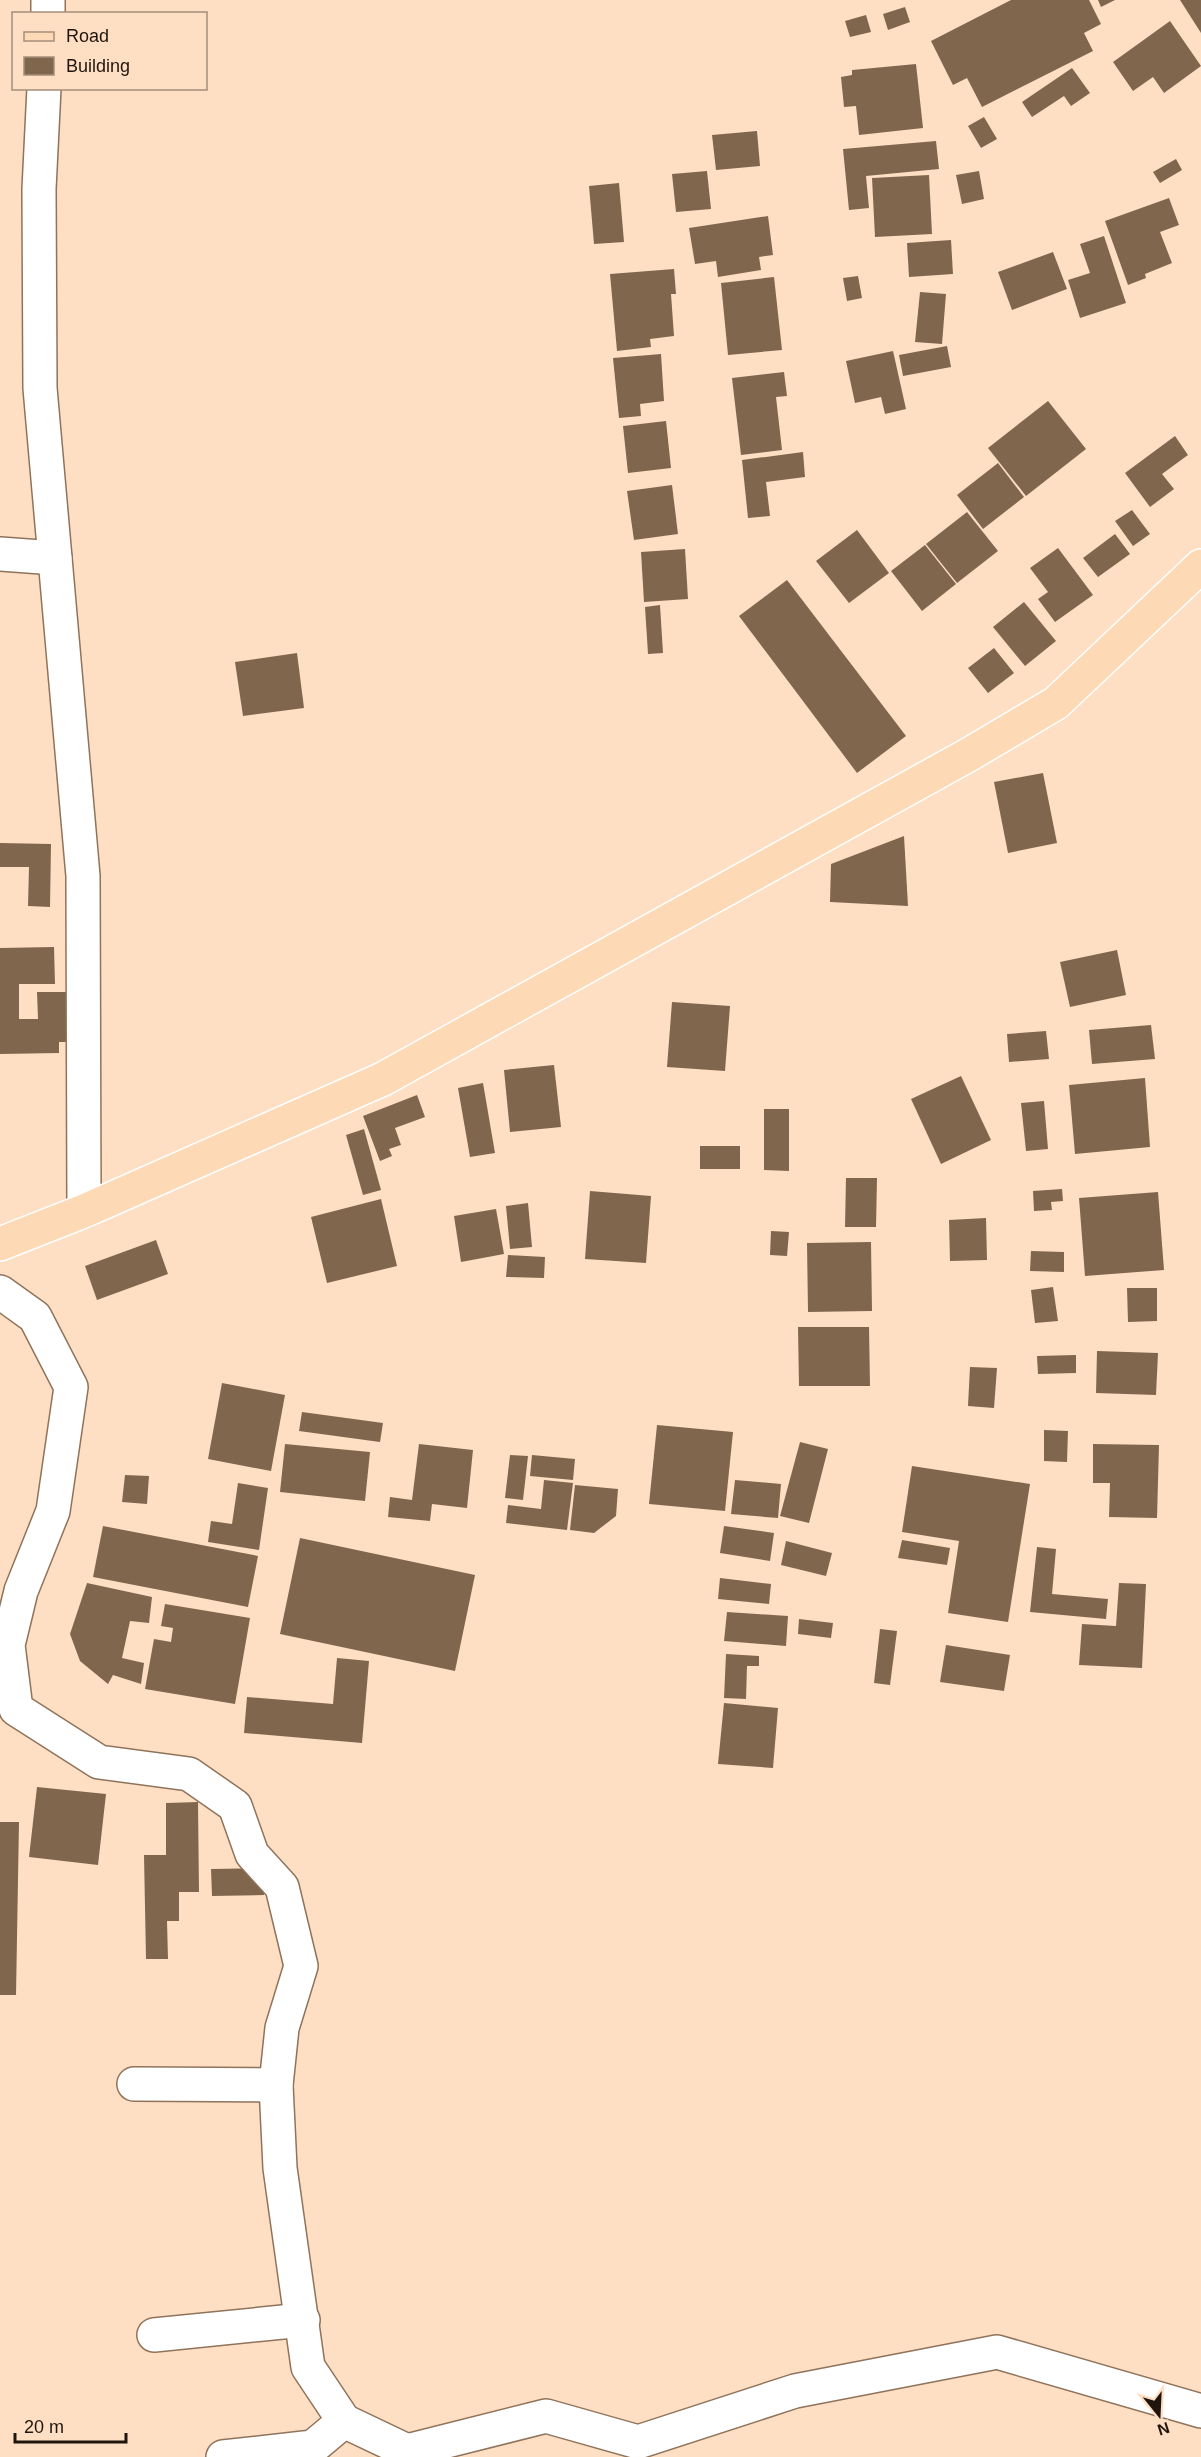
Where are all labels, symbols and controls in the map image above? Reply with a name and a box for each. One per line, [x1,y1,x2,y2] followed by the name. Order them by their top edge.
[12,12,207,90] legend
[66,26,109,46] text: Road
[66,56,130,76] text: Building
[1129,2385,1189,2445] north arrow
[15,2406,126,2444] scale bar
[24,2417,64,2437] text: 20 m
[1155,2419,1172,2439] text: N

